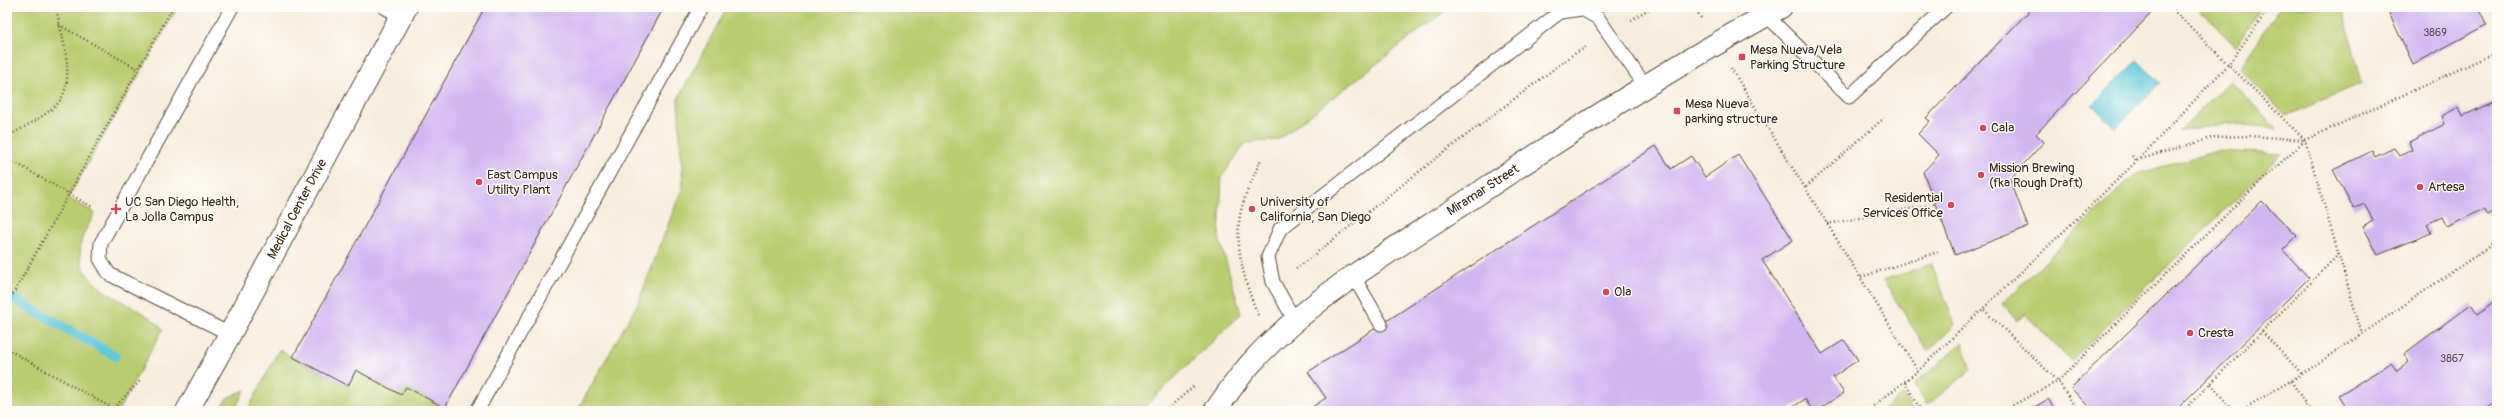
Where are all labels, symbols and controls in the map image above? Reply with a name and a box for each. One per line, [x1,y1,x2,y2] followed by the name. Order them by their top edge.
[2423,26,2447,39] house number: 3869
[1750,42,1845,73] place label: Mesa Nueva/Vela Parking Structure
[1737,52,1747,62] marker: Mesa Nueva/Vela Parking Structure
[1685,96,1778,127] place label: Mesa Nueva parking structure
[1672,106,1682,116] marker: Mesa Nueva parking structure
[1991,120,2014,136] place label: Cala
[1978,123,1988,133] marker: Cala
[264,156,330,262] street label: Medical Center Drive
[1444,160,1523,219] street label: Miramar Street
[1989,160,2083,191] place label: Mission Brewing (fka Rough Draft)
[487,167,558,198] place label: East Campus Utility Plant
[1976,170,1986,180] marker: Mission Brewing (fka Rough Draft)
[474,177,484,187] marker: East Campus Utility Plant
[2428,179,2465,195] place label: Artesa
[2415,182,2425,192] marker: Artesa
[1862,190,1944,221] place label: Residential Services Office
[125,194,239,225] place label: UC San Diego Health, La Jolla Campus
[1260,194,1371,225] place label: University of California, San Diego
[1946,200,1956,210] marker: Residential Services Office
[110,203,122,215] marker: UC San Diego Health, La Jolla Campus
[1247,204,1257,214] marker: University of California, San Diego
[1614,284,1631,300] place label: Ola
[1601,287,1611,297] marker: Ola
[2198,325,2234,341] place label: Cresta
[2185,328,2195,338] marker: Cresta
[2440,352,2464,365] house number: 3867

